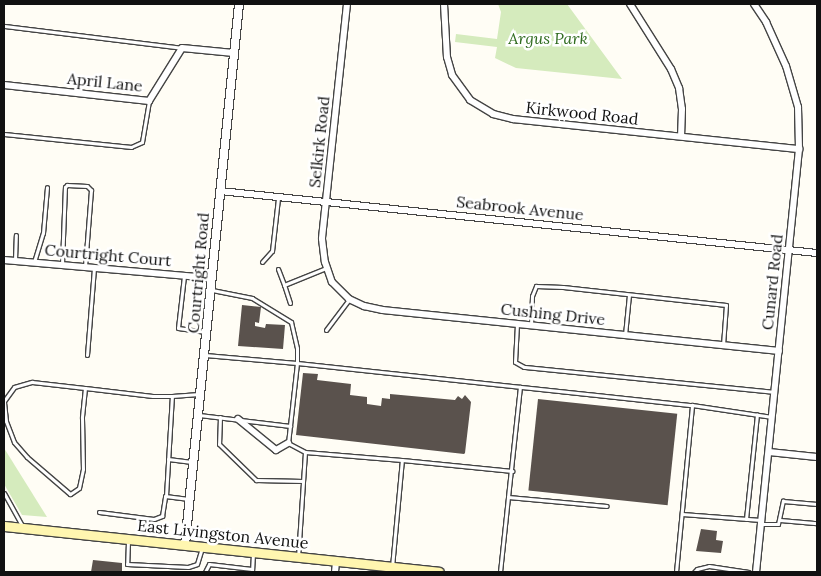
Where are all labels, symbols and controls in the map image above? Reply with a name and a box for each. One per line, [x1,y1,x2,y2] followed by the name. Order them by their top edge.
[508,28,588,48] park label: Argus Park
[66,68,144,96] street label: April Lane
[305,95,333,189] street label: Selkirk Road
[525,98,639,128] street label: Kirkwood Road
[455,192,585,224] street label: Seabrook Avenue
[183,212,213,334] street label: Courtright Road
[757,233,787,331] street label: Cunard Road
[44,240,172,270] street label: Courtright Court
[500,299,606,329] street label: Cushing Drive
[136,515,310,553] street label: East Livingston Avenue

